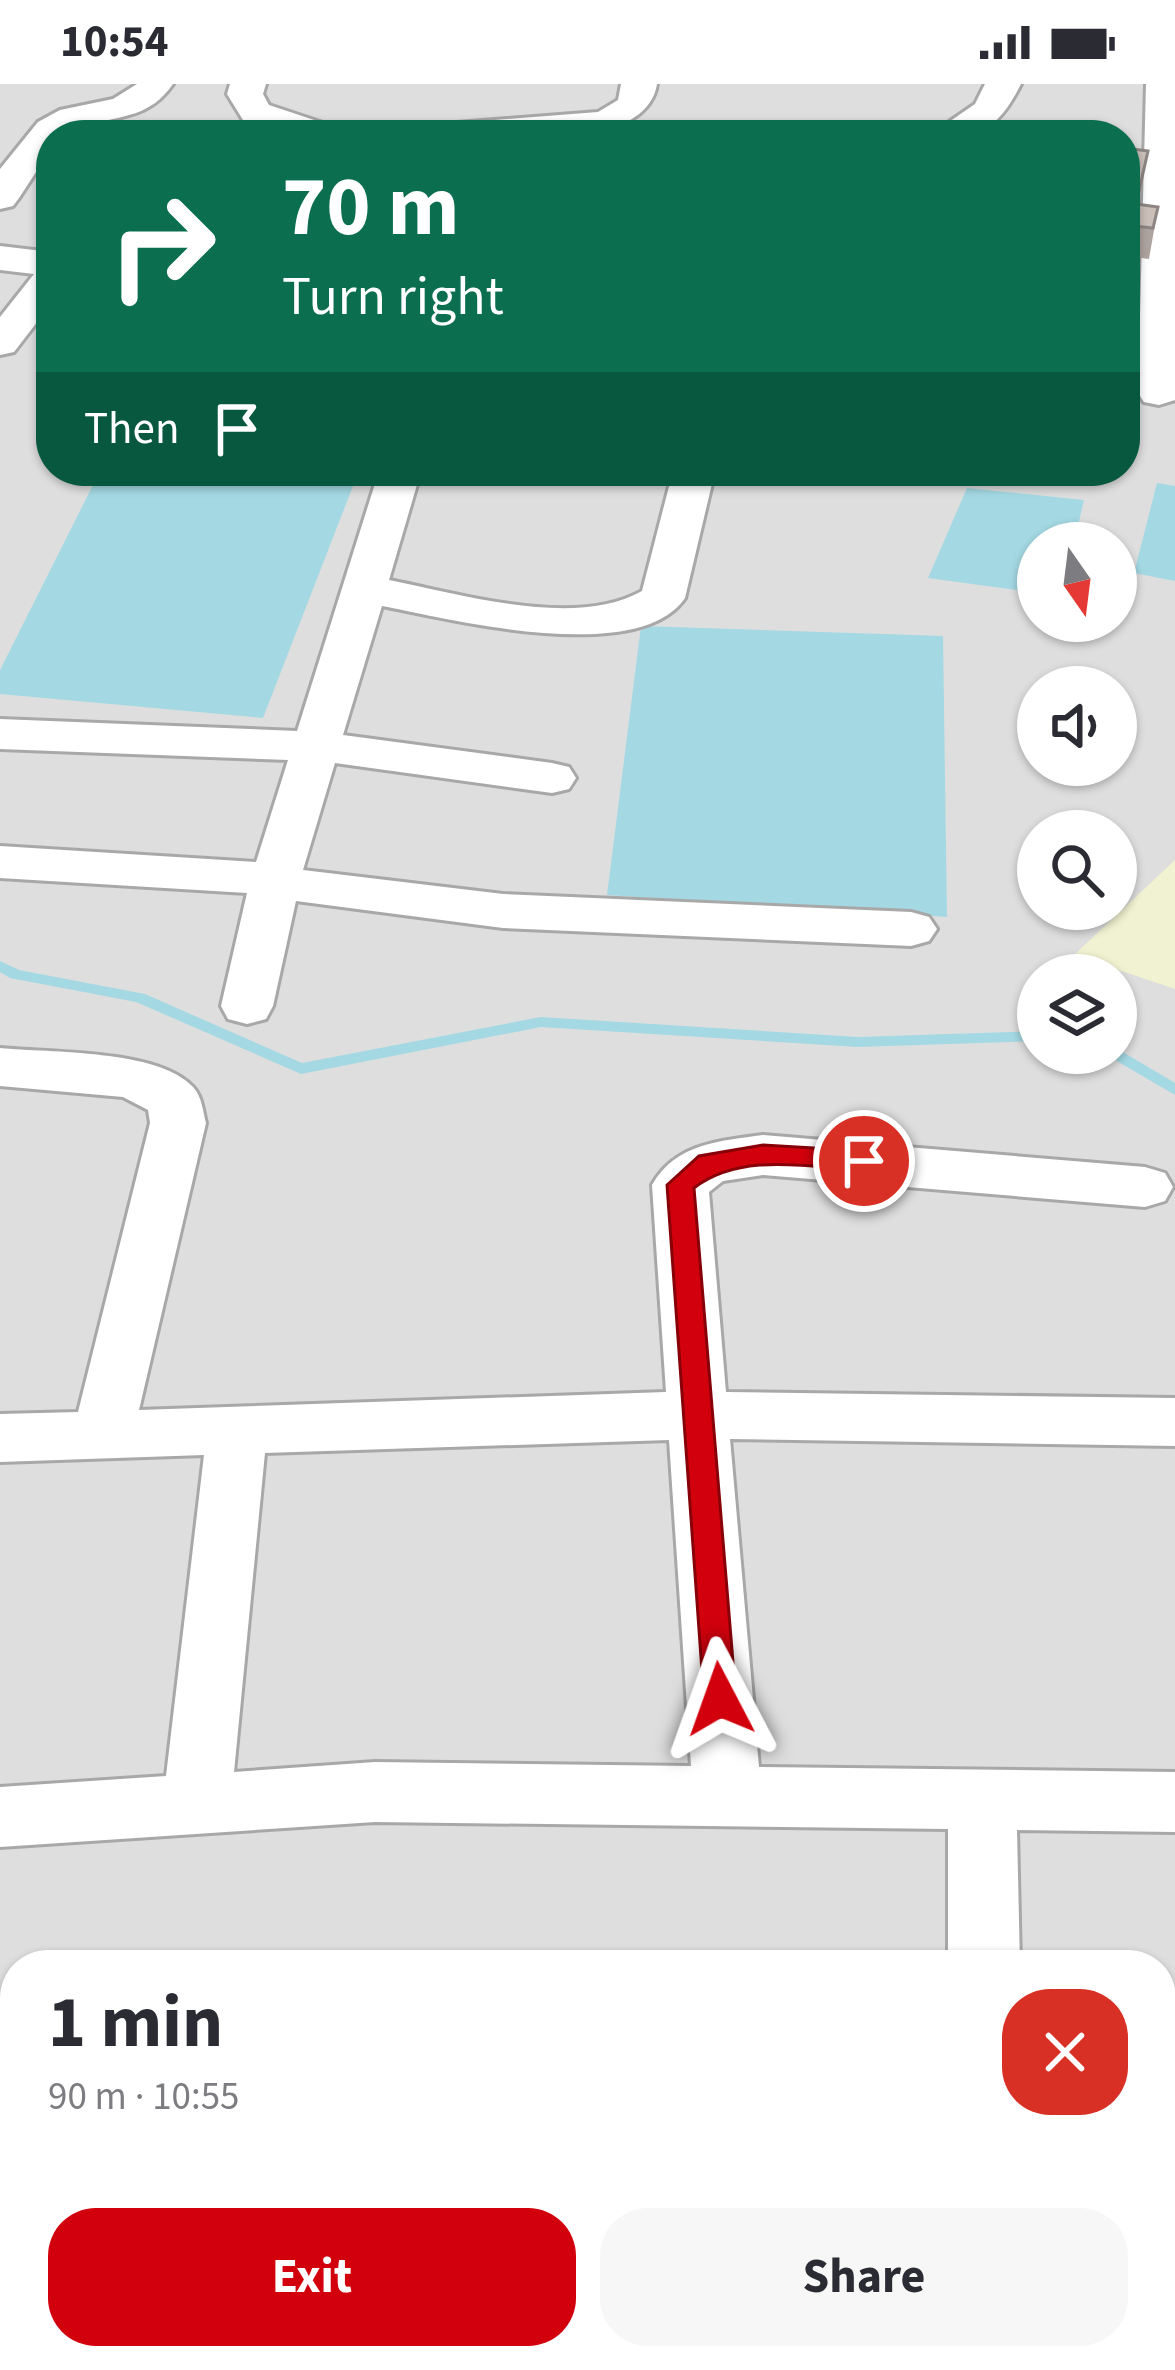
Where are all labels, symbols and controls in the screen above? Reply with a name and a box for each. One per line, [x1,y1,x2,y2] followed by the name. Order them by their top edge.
[60,10,169,74] text: 10:54
[282,148,460,268] text: 70 m
[84,168,240,324] icon: right
[282,259,504,336] text: Turn right
[204,396,270,462] icon: arrive
[84,397,180,461] text: Then
[1017,522,1137,642] north arrow
[1017,522,1137,1074] map controls
[1017,666,1137,786] button: sound
[1017,810,1137,930] button: search
[1017,954,1137,1074] button: layers
[813,1110,915,1212] pin
[831,1128,897,1194] icon: arrive
[657,1636,783,1762] position arrow
[48,1972,223,2075] text: 1 min
[1002,1989,1128,2115] button: close
[48,2069,239,2125] text: 90 m · 10:55
[48,2208,576,2346] button: Exit
[600,2208,1128,2346] button: Share

